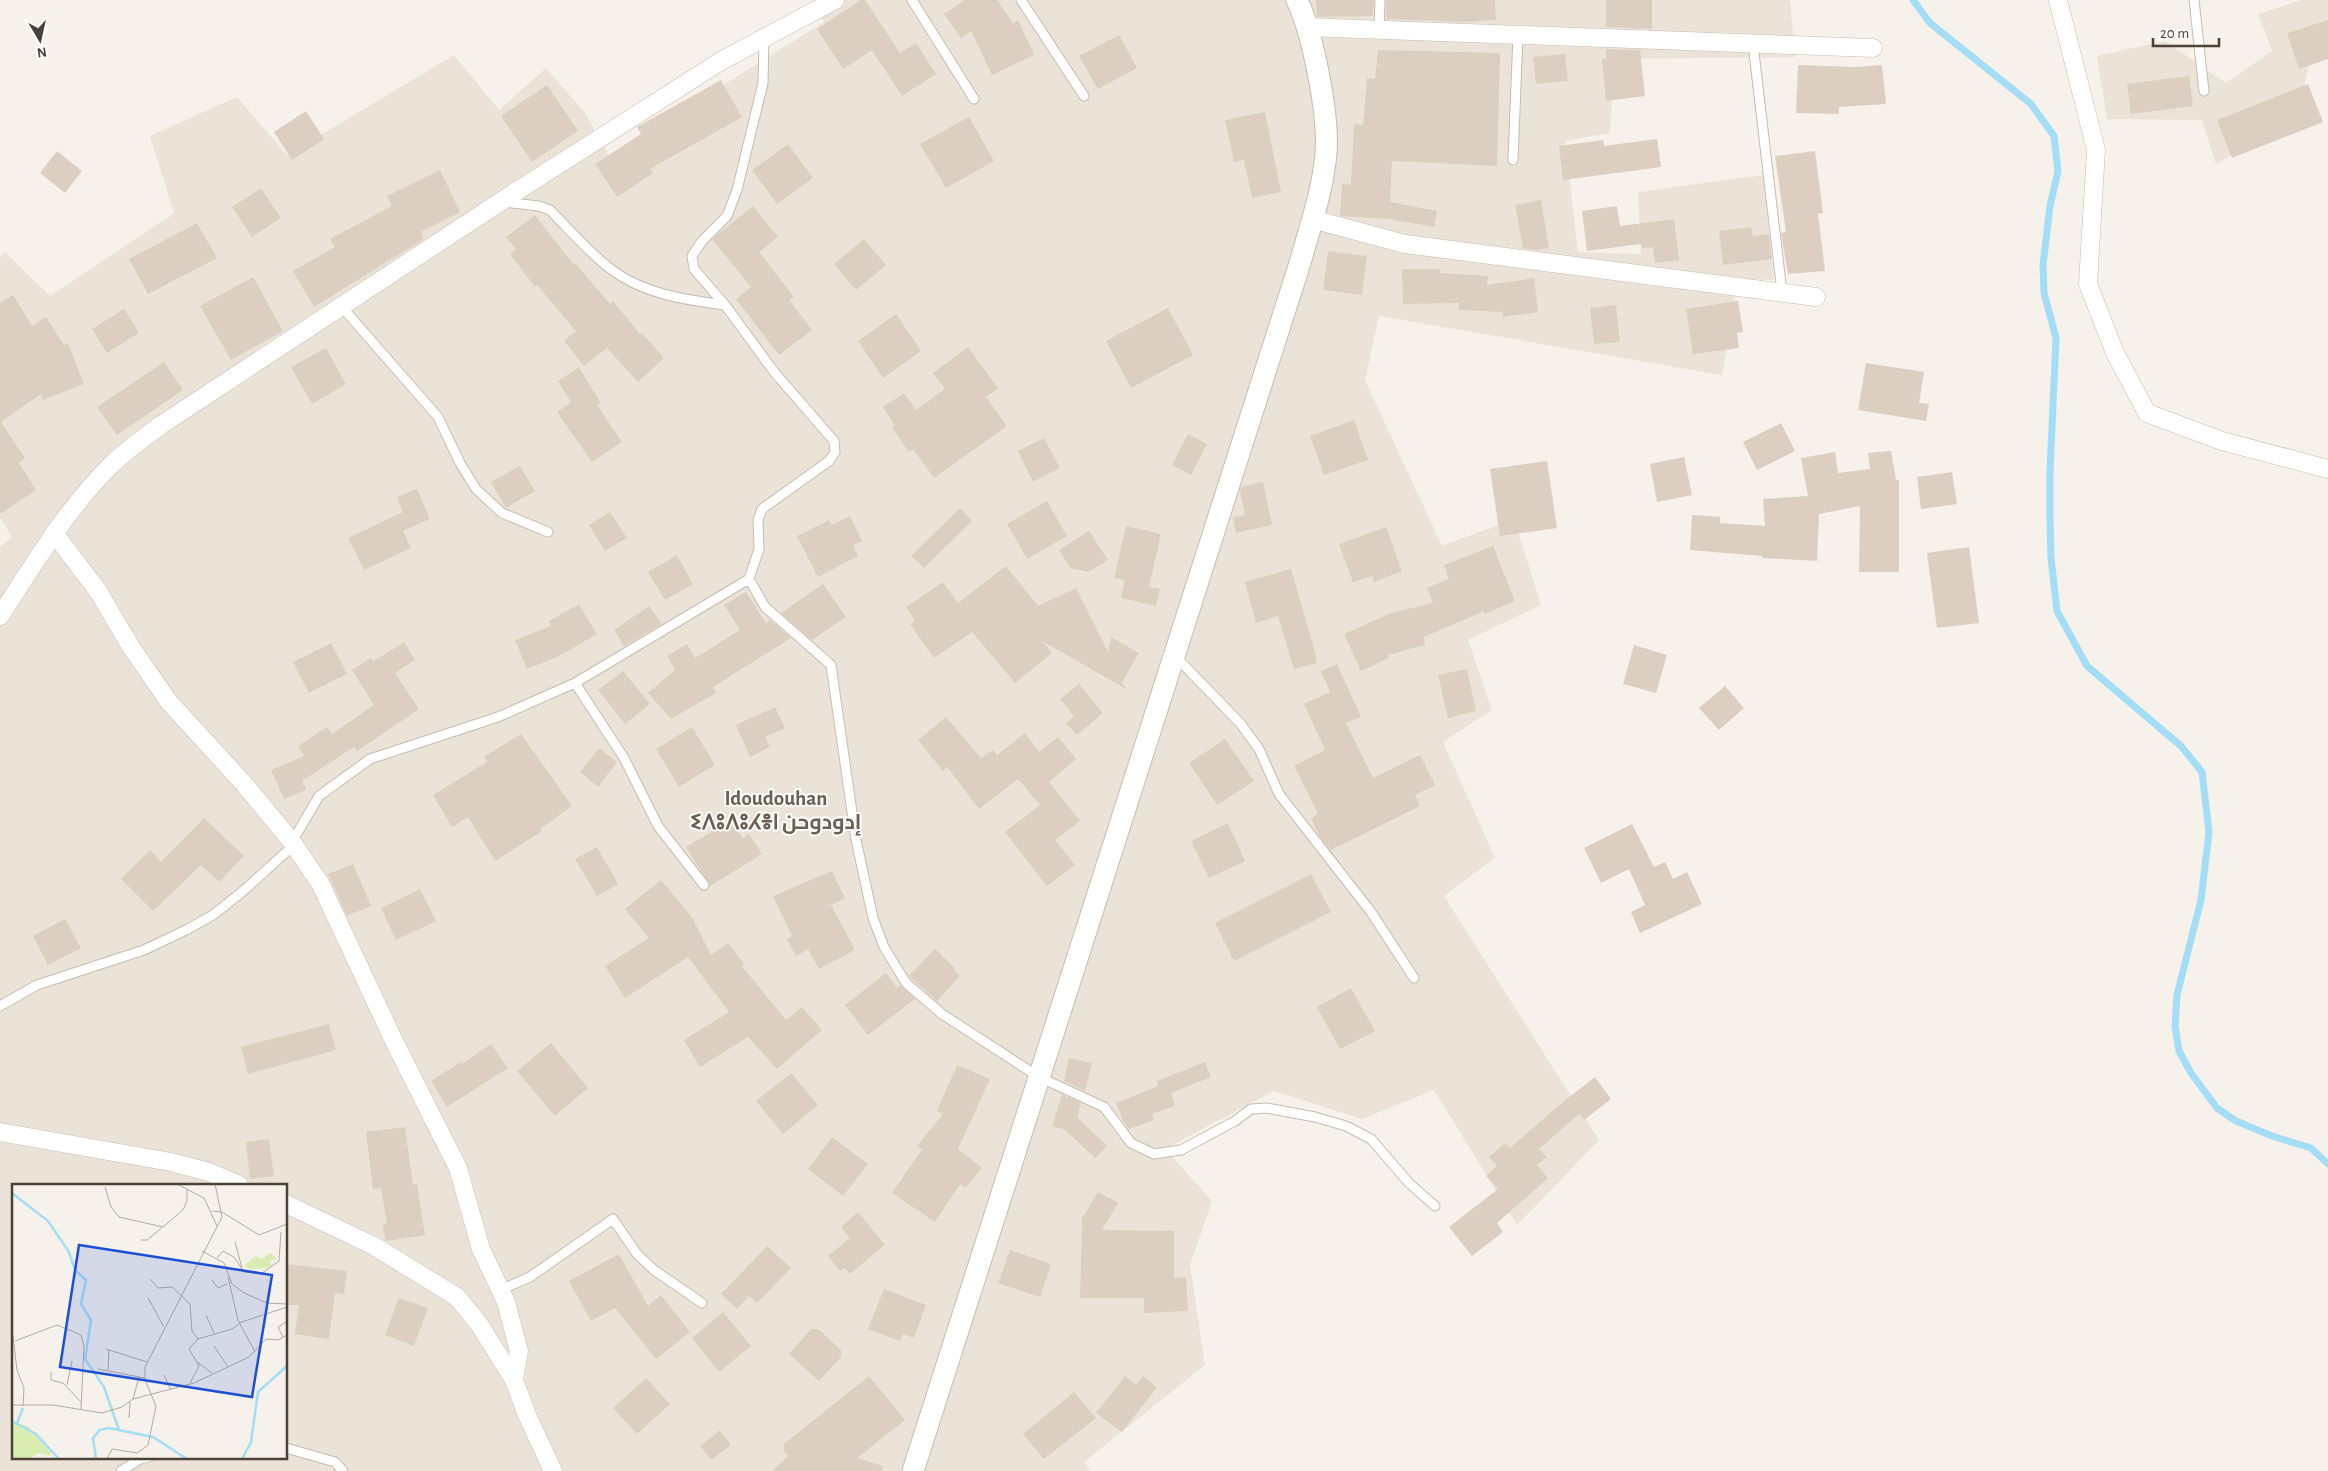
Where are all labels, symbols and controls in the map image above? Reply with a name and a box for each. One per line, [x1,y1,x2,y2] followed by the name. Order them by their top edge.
[15,15,65,65] north arrow
[2153,15,2219,47] scale bar
[2160,26,2189,41] text: 20 m
[36,44,48,60] text: N
[691,788,861,836] district label: Idoudouhan ⵉⴷⵓⴷⵓⵃⴻⵏ إدودوحن
[12,1184,288,1458] inset map

